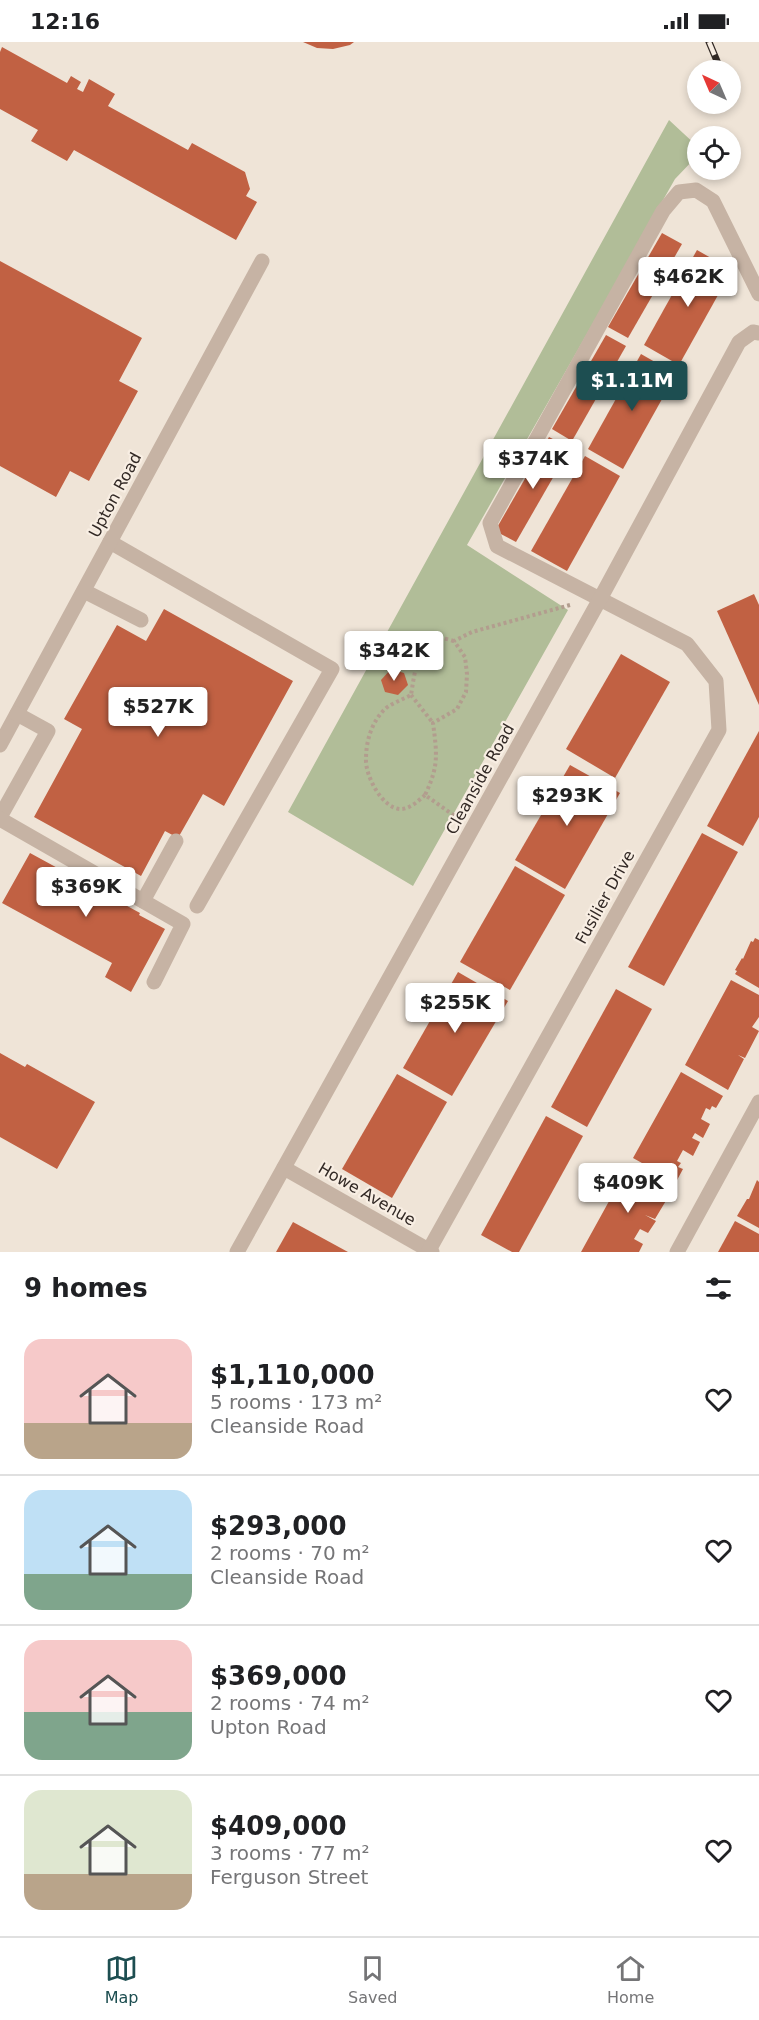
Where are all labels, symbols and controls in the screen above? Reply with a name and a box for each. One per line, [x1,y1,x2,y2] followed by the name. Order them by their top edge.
[30,9,100,34] text: 12:16
[687,60,741,114] north arrow
[687,60,741,180] map controls
[687,126,741,180] button: locate
[646,257,730,308] pin: $462K
[652,264,724,288] text: $462K
[583,361,681,412] pin: $1.11M
[590,368,674,392] text: $1.11M
[491,439,575,490] pin: $374K
[497,446,569,470] text: $374K
[85,449,145,541] street label: Upton Road
[352,631,436,682] pin: $342K
[358,638,430,662] text: $342K
[116,687,200,738] pin: $527K
[122,694,194,718] text: $527K
[442,720,518,838] street label: Cleanside Road
[525,776,609,827] pin: $293K
[531,783,603,807] text: $293K
[571,847,639,947] street label: Fusilier Drive
[44,867,128,918] pin: $369K
[50,874,122,898] text: $369K
[413,983,497,1034] pin: $255K
[419,990,491,1014] text: $255K
[315,1158,419,1230] street label: Howe Avenue
[586,1163,670,1214] pin: $409K
[592,1170,664,1194] text: $409K
[702,1272,735,1305] icon: filters
[24,1273,148,1303] text: 9 homes
[210,1360,374,1390] text: $1,110,000
[72,1363,144,1435] icon: home
[702,1383,735,1416] icon: heart
[210,1390,382,1414] text: 5 rooms · 173 m²
[210,1414,364,1438] text: Cleanside Road
[210,1511,347,1541] text: $293,000
[72,1514,144,1586] icon: home
[702,1534,735,1567] icon: heart
[210,1541,370,1565] text: 2 rooms · 70 m²
[210,1565,364,1589] text: Cleanside Road
[210,1661,347,1691] text: $369,000
[72,1664,144,1736] icon: home
[702,1684,735,1717] icon: heart
[210,1691,370,1715] text: 2 rooms · 74 m²
[210,1715,327,1739] text: Upton Road
[210,1811,347,1841] text: $409,000
[72,1814,144,1886] icon: home
[702,1834,735,1867] icon: heart
[210,1841,370,1865] text: 3 rooms · 77 m²
[210,1865,368,1889] text: Ferguson Street
[105,1952,139,2007] tab: Map
[348,1952,397,2007] tab: Saved
[607,1952,654,2007] tab: Home

